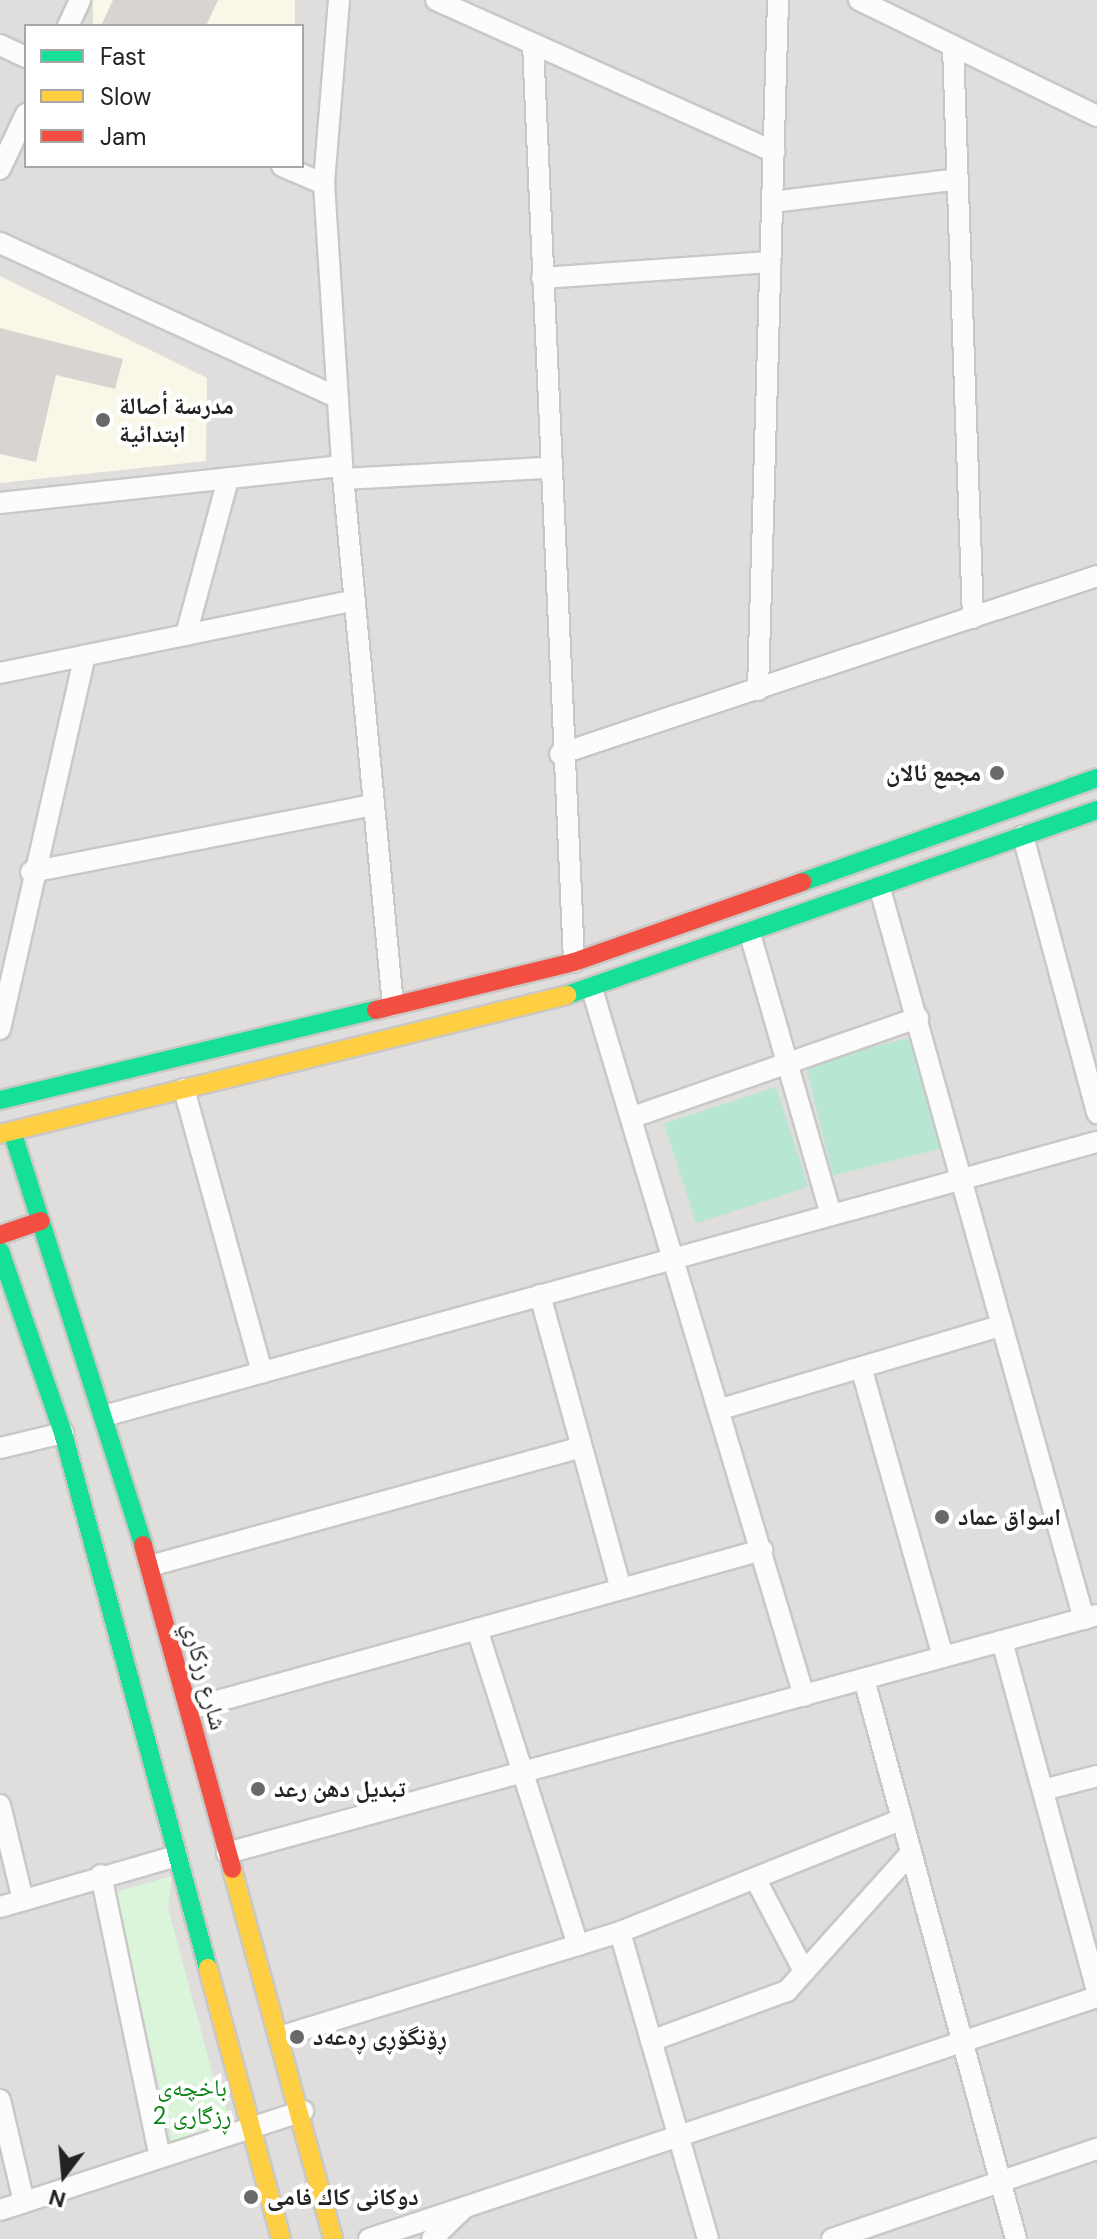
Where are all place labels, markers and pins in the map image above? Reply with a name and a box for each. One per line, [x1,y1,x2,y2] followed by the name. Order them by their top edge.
[119,392,234,448] place label: مدرسة أصالة ابتدائية
[94,411,112,429] marker: مدرسة أصالة ابتدائية
[886,759,981,787] place label: مجمع ئالان
[988,764,1006,782] marker: مجمع ئالان
[958,1503,1061,1531] place label: اسواق عماد
[933,1508,951,1526] marker: اسواق عماد
[274,1775,405,1803] place label: تبديل دهن رعد
[249,1780,267,1798] marker: تبديل دهن رعد
[313,2023,447,2051] place label: ڕۆنگۆڕی ڕەعەد
[288,2028,306,2046] marker: ڕۆنگۆڕی ڕەعەد
[267,2183,419,2211] place label: دوكانى كاك فامى
[242,2188,260,2206] marker: دوكانى كاك فامى

